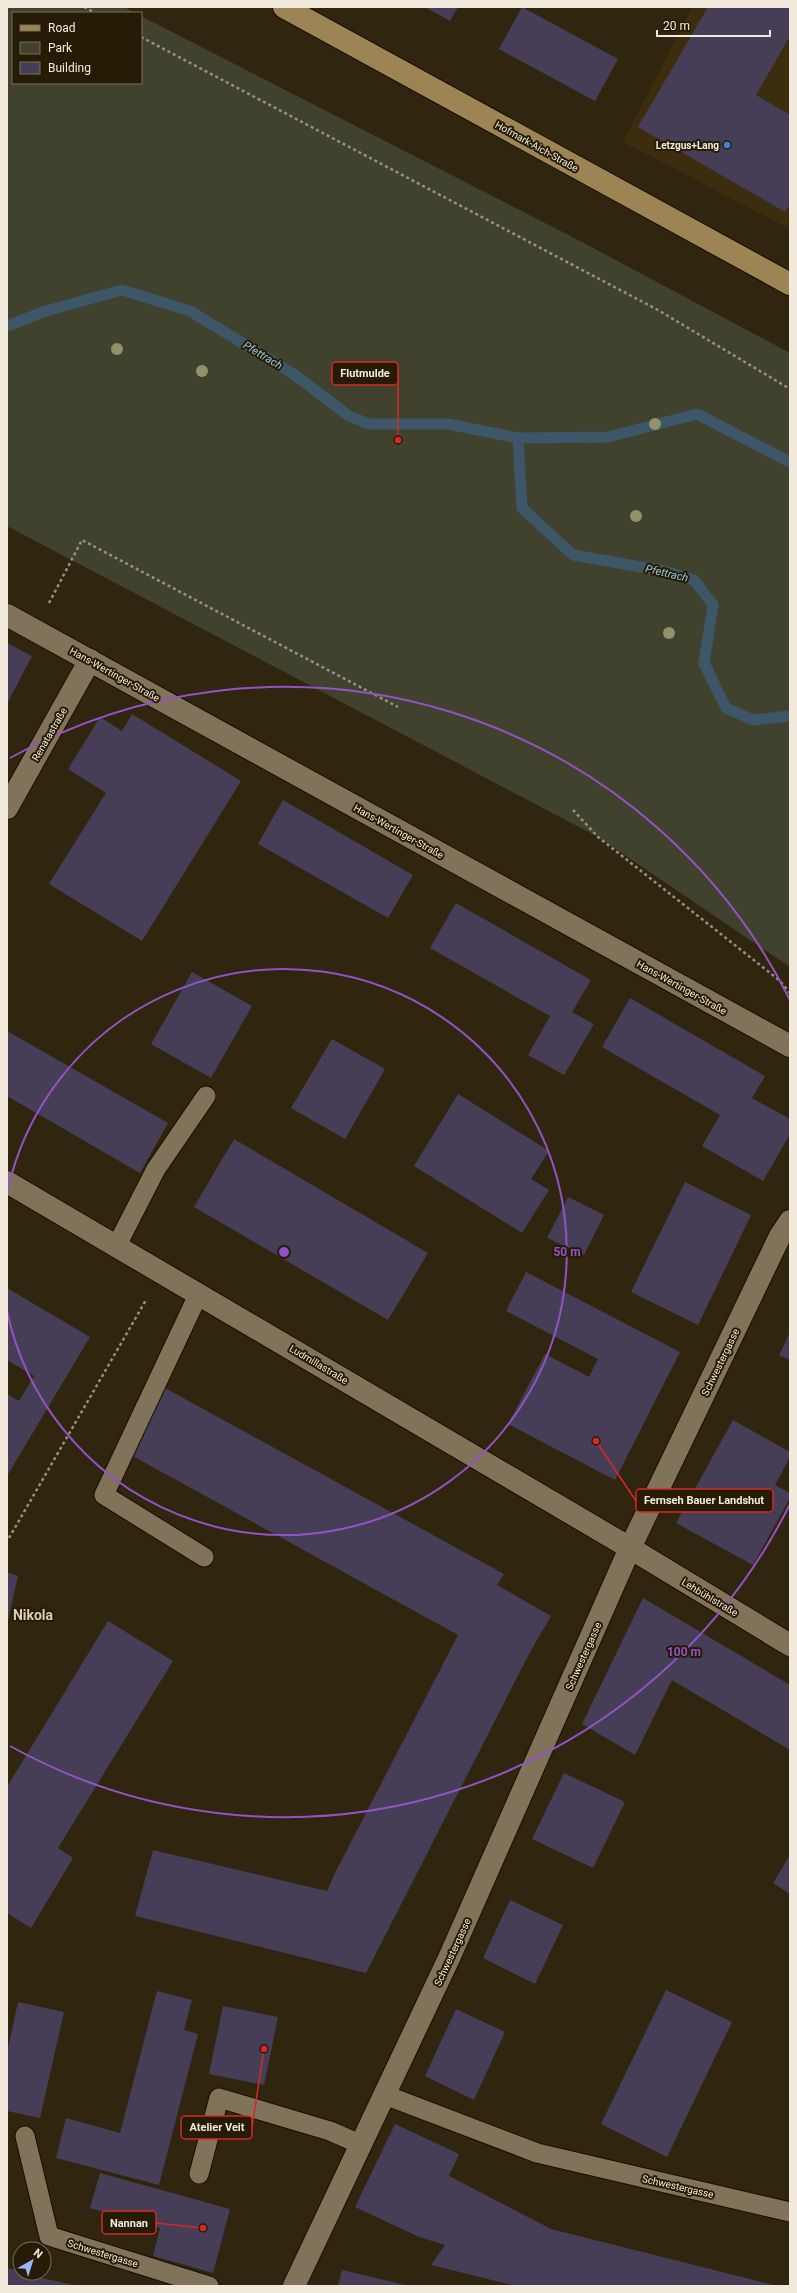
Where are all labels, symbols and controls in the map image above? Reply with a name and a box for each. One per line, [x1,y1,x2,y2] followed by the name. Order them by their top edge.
[12,12,142,84] legend
[657,12,770,38] scale bar
[663,19,690,33] text: 20 m
[48,21,76,35] text: Road
[48,41,73,55] text: Park
[48,61,91,75] text: Building
[493,119,580,174] street label: Hofmark-Aich-Straße
[656,140,719,151] place label: Letzgus+Lang
[722,140,732,150] marker: Letzgus+Lang
[241,339,285,372] water label: Pfettrach
[332,362,398,385] callout: Flutmulde
[340,367,390,380] text: Flutmulde
[644,562,690,585] water label: Pfettrach
[68,645,162,704] street label: Hans-Wertinger-Straße
[30,706,69,763] street label: Renatastraße
[352,802,446,861] street label: Hans-Wertinger-Straße
[635,958,729,1017] street label: Hans-Wertinger-Straße
[277,1245,291,1259] centre of rings
[553,1245,581,1259] text: 50 m
[699,1327,741,1398] street label: Schwestergasse
[288,1343,350,1386] street label: Ludmillastraße
[636,1489,773,1512] callout: Fernseh Bauer Landshut
[644,1494,764,1507] text: Fernseh Bauer Landshut
[680,1576,740,1619] street label: Lehbühlstraße
[13,1607,54,1623] district label: Nikola
[564,1621,603,1692] street label: Schwestergasse
[667,1645,701,1659] text: 100 m
[432,1917,473,1988] street label: Schwestergasse
[181,2116,252,2139] callout: Atelier Veit
[189,2121,245,2134] text: Atelier Veit
[641,2173,715,2200] street label: Schwestergasse
[102,2211,156,2234] callout: Nannan
[110,2217,148,2230] text: Nannan
[66,2238,139,2269] street label: Schwestergasse
[12,2241,52,2281] north arrow
[31,2246,45,2261] text: N

